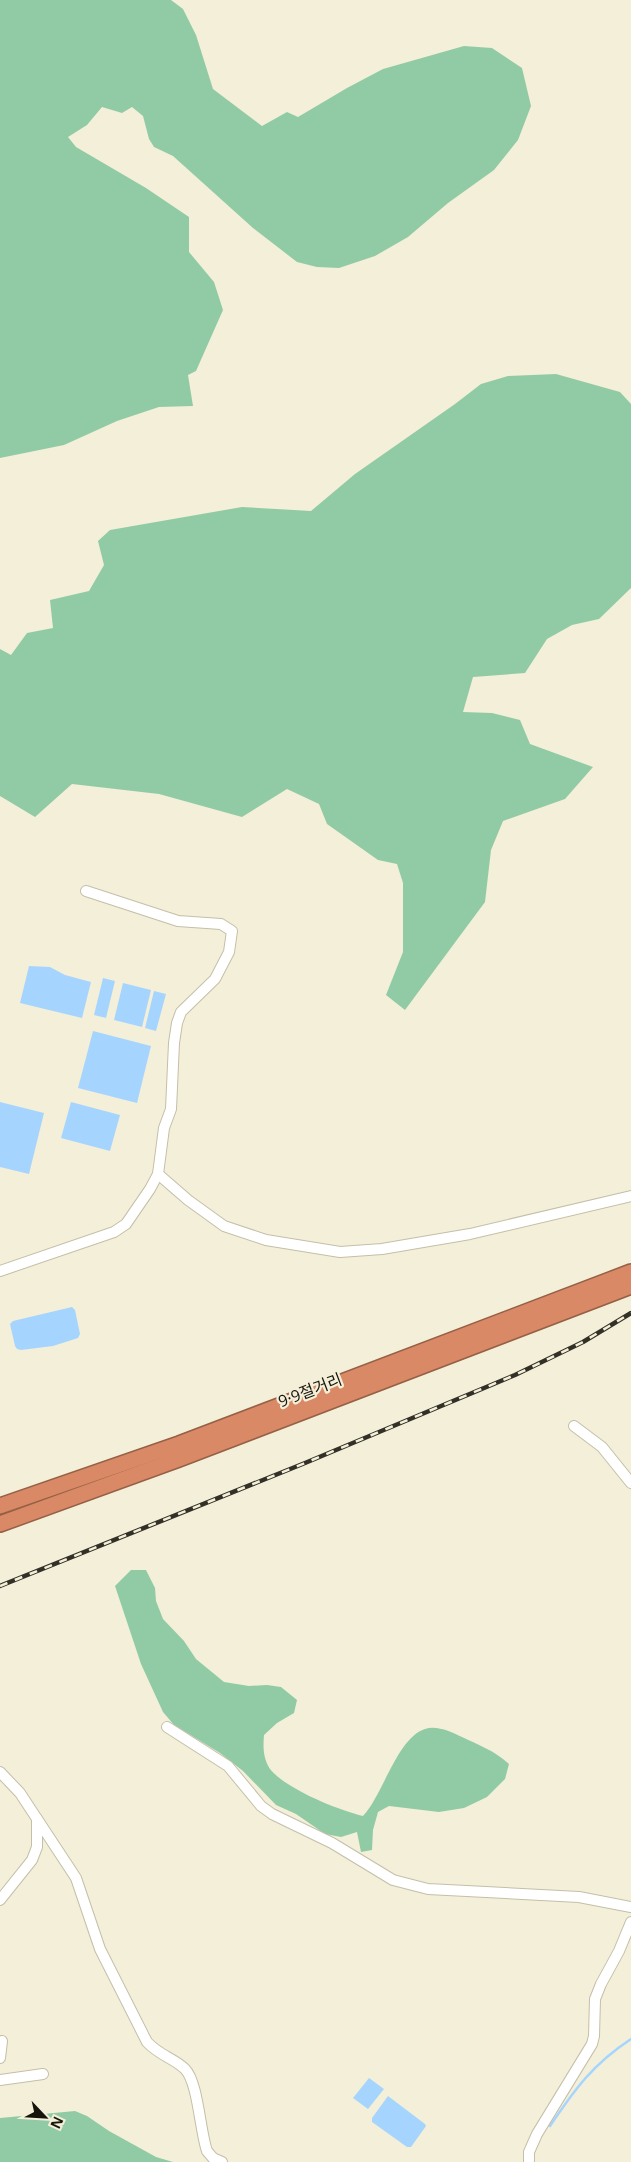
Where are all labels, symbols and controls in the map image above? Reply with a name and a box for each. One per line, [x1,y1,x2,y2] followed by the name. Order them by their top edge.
[275,1368,345,1412] street label: 9·9절거리
[20,2092,70,2142] north arrow
[46,2114,68,2132] text: N

